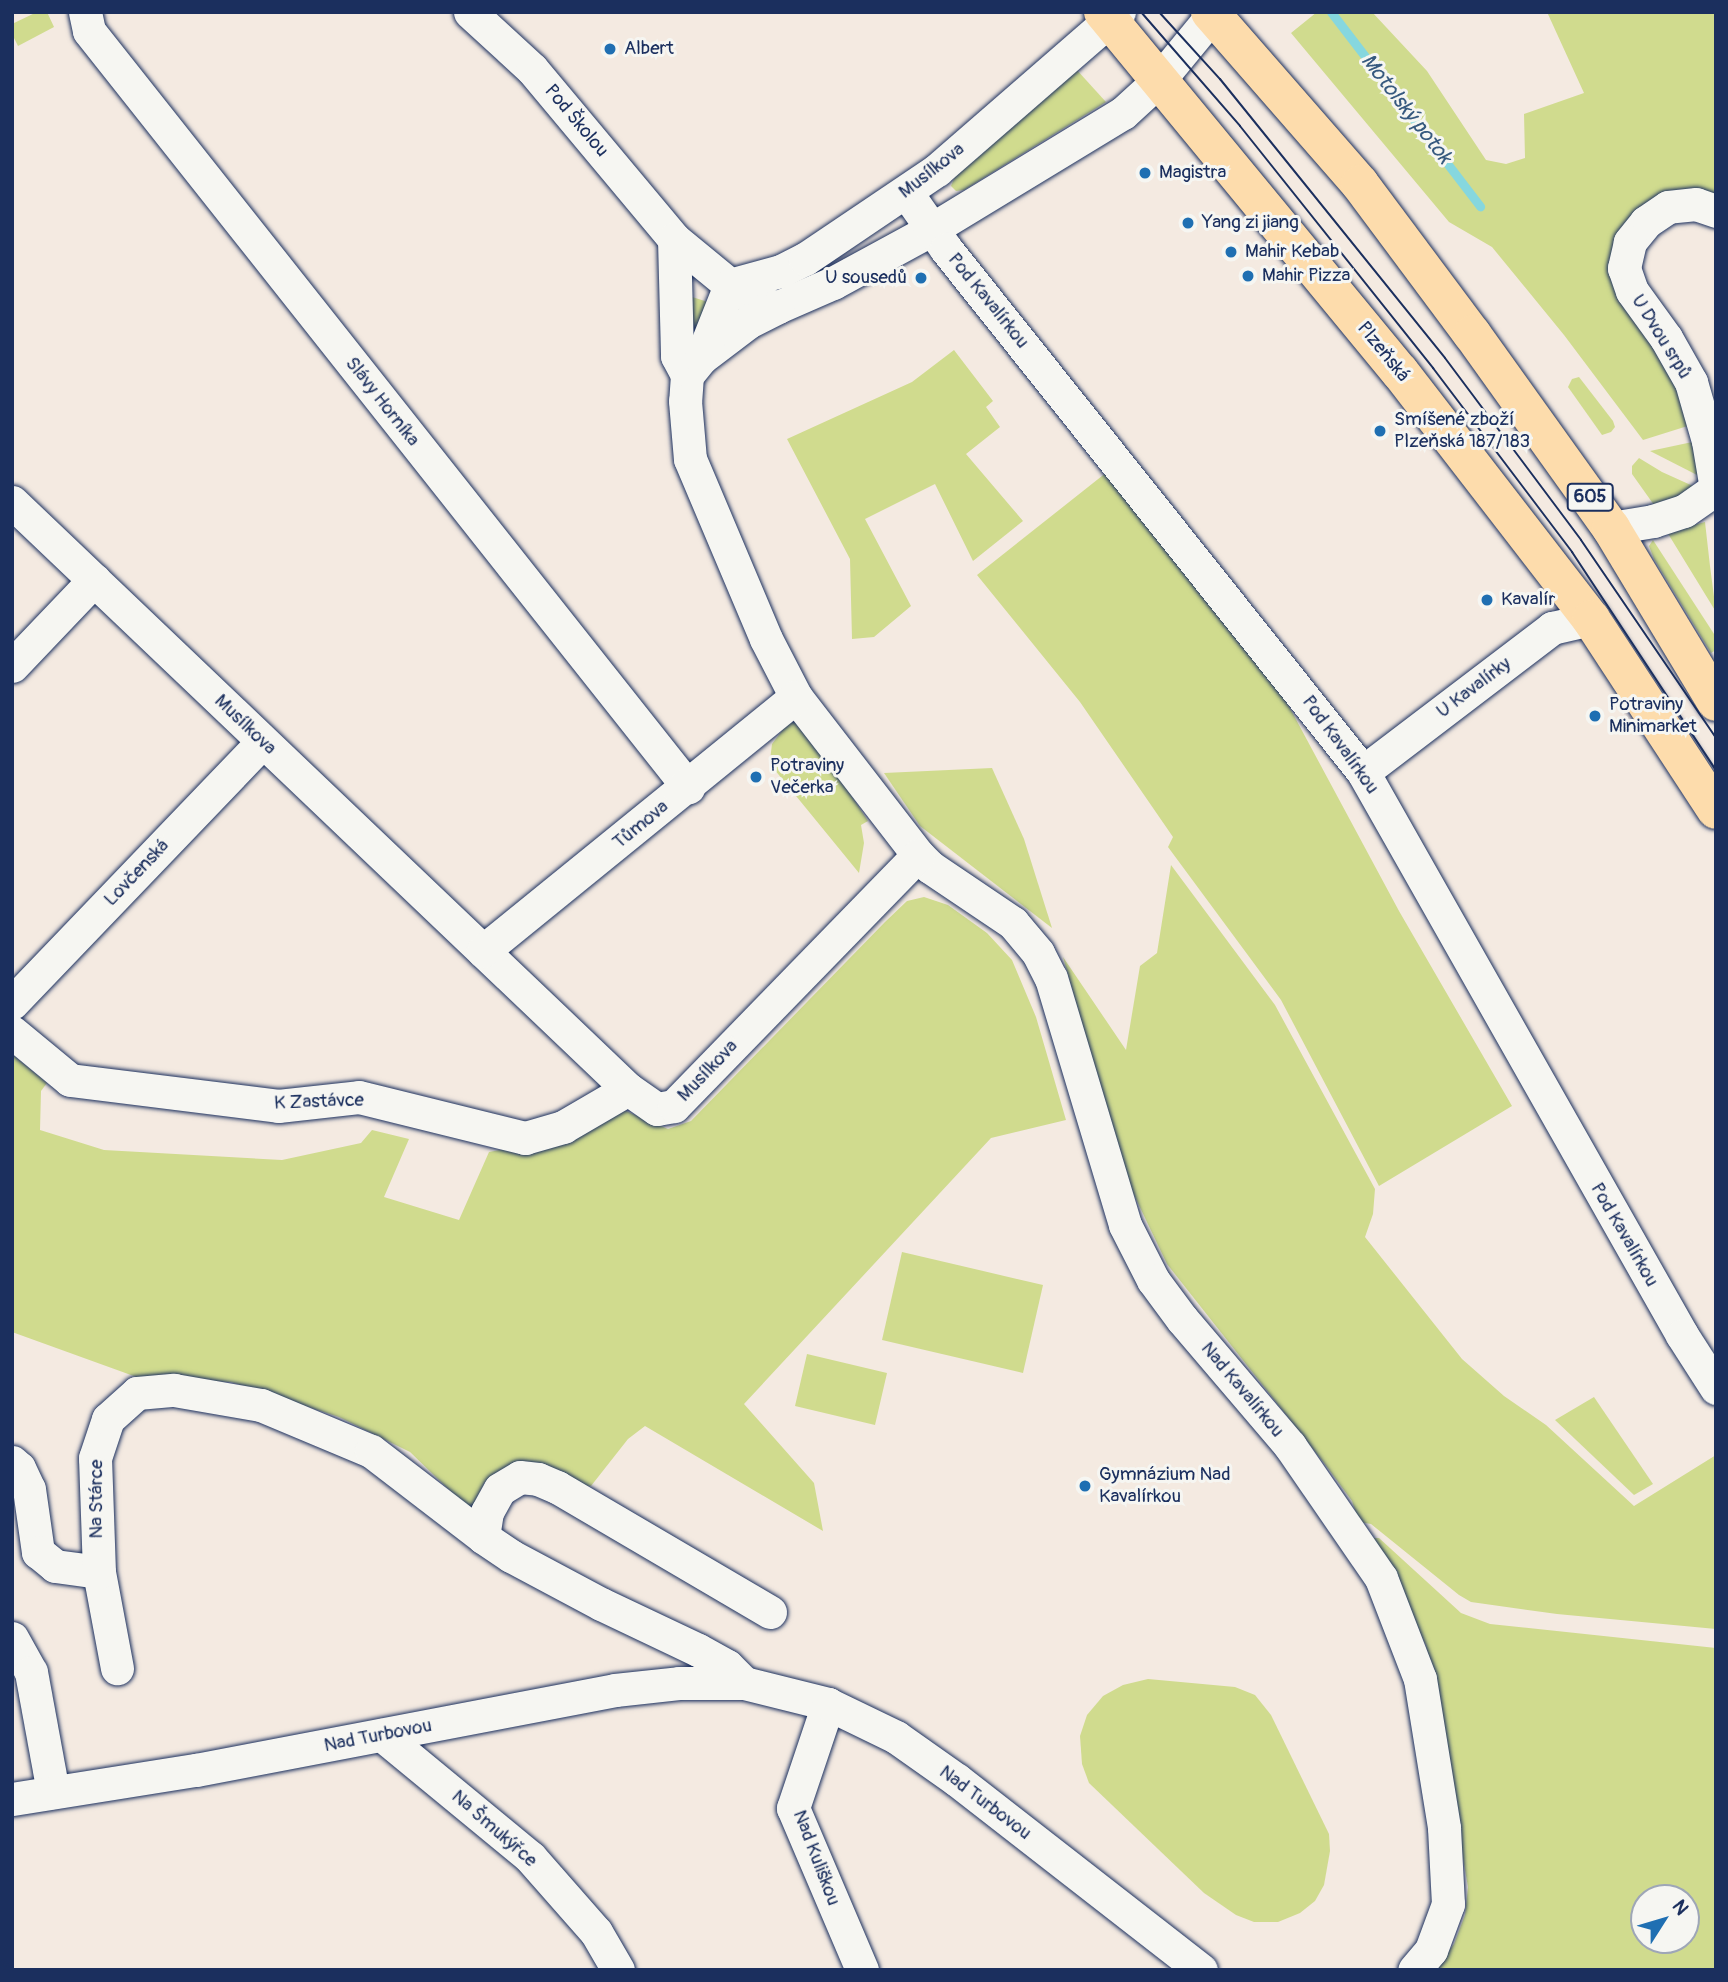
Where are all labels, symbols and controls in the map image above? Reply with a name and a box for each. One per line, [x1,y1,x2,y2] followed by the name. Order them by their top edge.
[624,38,674,60] place label: Albert
[602,41,618,57] marker: Albert
[1355,49,1457,169] water label: Motolský potok
[539,80,613,162] street label: Pod Školou
[895,138,969,204] street label: Musílkova
[1159,162,1226,184] place label: Magistra
[1137,165,1153,181] marker: Magistra
[1202,212,1299,234] place label: Yang zi jiang
[1180,215,1196,231] marker: Yang zi jiang
[1245,241,1339,263] place label: Mahir Kebab
[1223,244,1239,260] marker: Mahir Kebab
[943,249,1033,353] street label: Pod Kavalírkou
[1262,265,1350,287] place label: Mahir Pizza
[825,267,907,289] place label: U sousedů
[1240,268,1256,284] marker: Mahir Pizza
[913,270,929,286] marker: U sousedů
[1626,291,1696,383] street label: U Dvou srpů
[1352,317,1414,387] street label: Plzeňská
[340,353,424,451] street label: Slávy Horníka
[1394,409,1530,453] place label: Smíšené zboží Plzeňská 187/183
[1372,423,1388,439] marker: Smíšené zboží Plzeňská 187/183
[1566,482,1614,512] road number: 605
[1501,589,1555,611] place label: Kavalír
[1479,592,1495,608] marker: Kavalír
[1432,653,1516,723] street label: U Kavalírky
[209,690,281,760] street label: Musílkova
[1297,691,1383,799] street label: Pod Kavalírkou
[1609,694,1697,738] place label: Potraviny Minimarket
[1587,708,1603,724] marker: Potraviny Minimarket
[770,755,844,799] place label: Potraviny Večerka
[748,769,764,785] marker: Potraviny Večerka
[609,796,673,854] street label: Tůmova
[100,835,174,911] street label: Lovčenská
[673,1035,743,1107] street label: Musílkova
[274,1089,364,1115] street label: K Zastávce
[1585,1179,1663,1291] street label: Pod Kavalírkou
[1196,1338,1288,1442] street label: Nad Kavalírkou
[86,1459,108,1539] street label: Na Stárce
[1099,1464,1230,1508] place label: Gymnázium Nad Kavalírkou
[1077,1478,1093,1494] marker: Gymnázium Nad Kavalírkou
[322,1714,434,1758] street label: Nad Turbovou
[935,1761,1035,1845] street label: Nad Turbovou
[447,1786,541,1872] street label: Na Šmukýřce
[787,1807,845,1909] street label: Nad Kuliškou
[1630,1884,1700,1954] north arrow
[1667,1895,1694,1920] text: N

